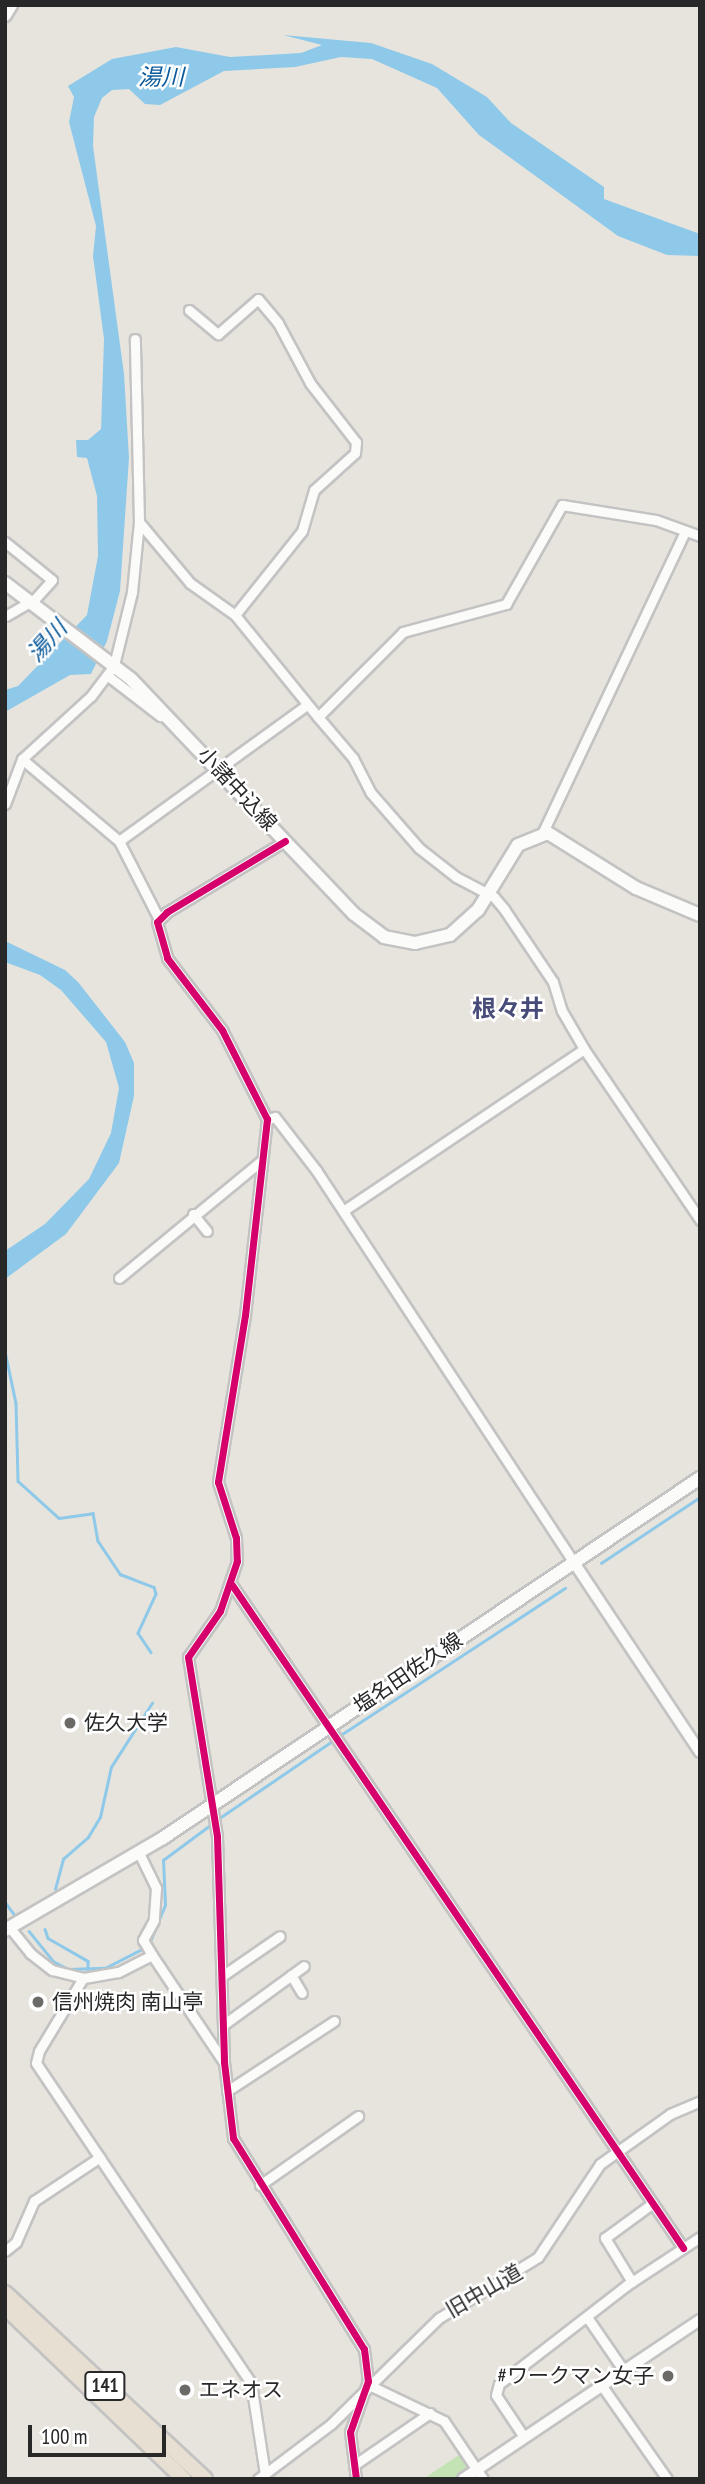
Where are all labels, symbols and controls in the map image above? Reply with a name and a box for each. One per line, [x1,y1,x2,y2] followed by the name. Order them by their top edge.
[138,63,184,91] water label: 湯川
[21,615,73,667] water label: 湯川
[192,742,282,836] street label: 小諸中込線
[472,995,544,1023] district label: 根々井
[349,1627,467,1719] street label: 塩名田佐久線
[84,1710,168,1736] place label: 佐久大学
[62,1715,78,1731] marker: 佐久大学
[52,1989,203,2015] place label: 信州焼肉 南山亭
[30,1994,46,2010] marker: 信州焼肉 南山亭
[441,2259,527,2323] street label: 旧中山道
[498,2363,654,2389] place label: #ワークマン女子
[660,2368,676,2384] marker: #ワークマン女子
[84,2370,126,2402] road number: 141
[199,2377,283,2403] place label: エネオス
[177,2382,193,2398] marker: エネオス
[32,2410,170,2454] scale bar
[41,2423,87,2450] text: 100 m

